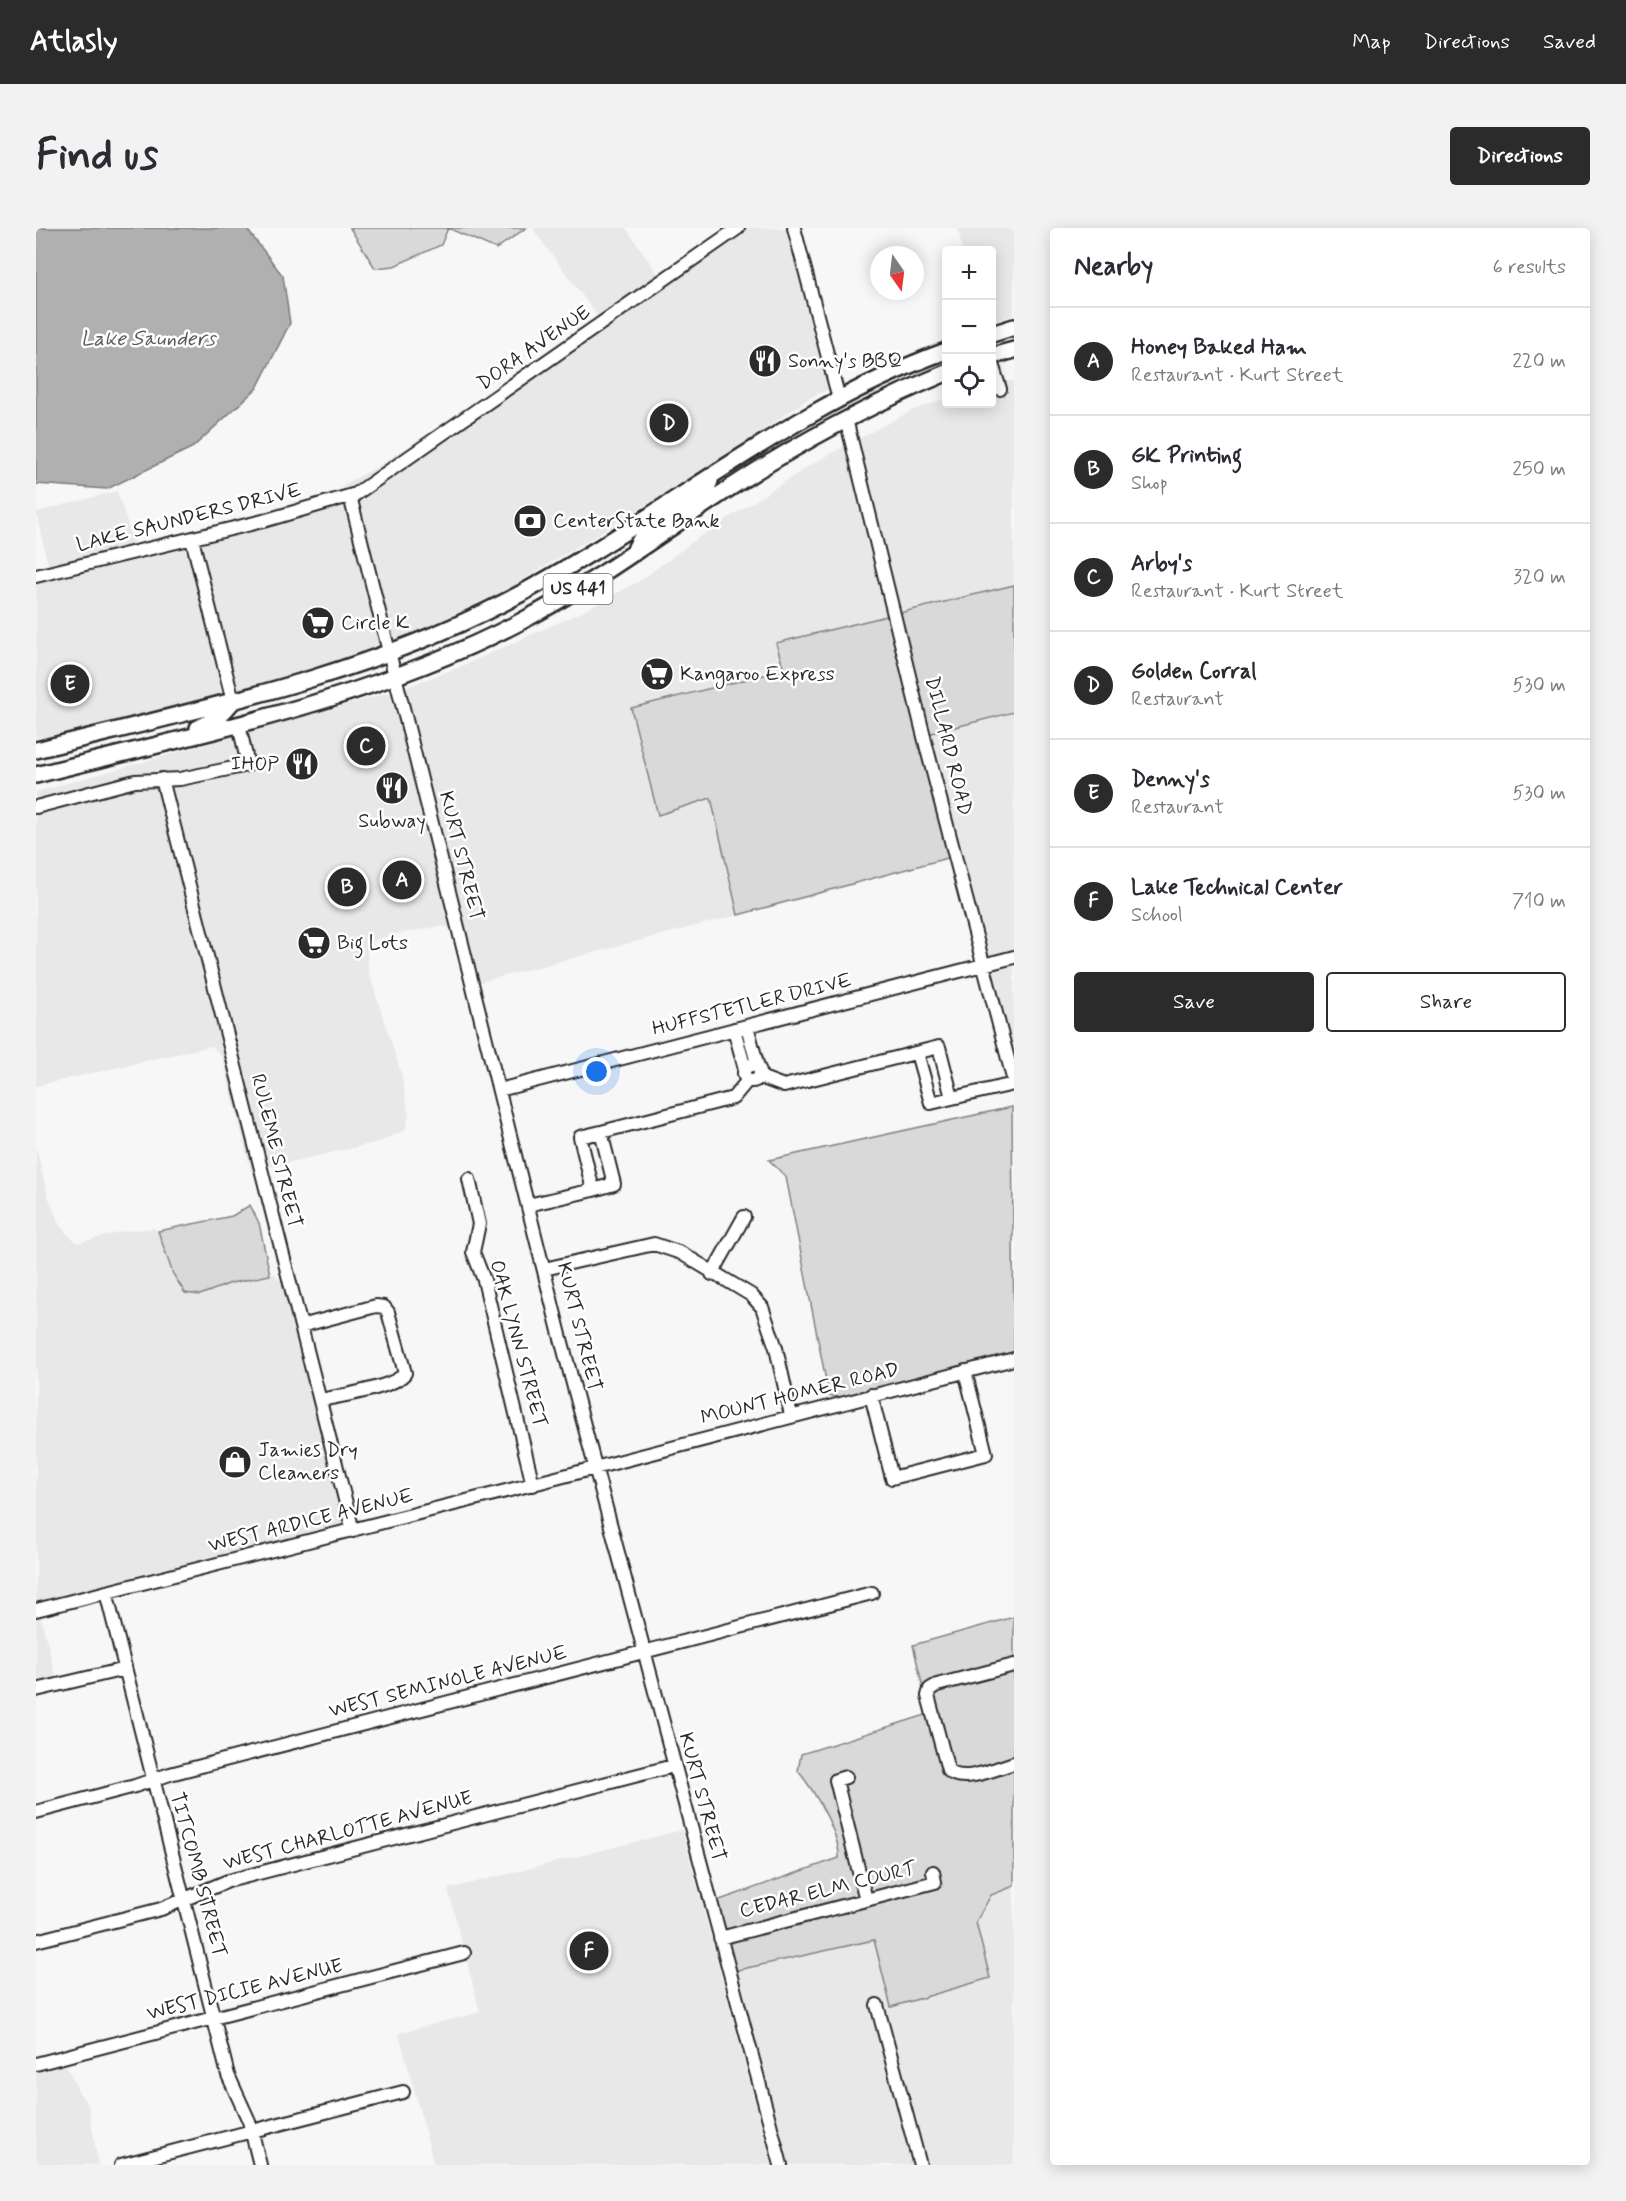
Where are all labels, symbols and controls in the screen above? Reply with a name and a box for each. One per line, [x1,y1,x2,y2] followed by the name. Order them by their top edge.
[30,24,118,61] text: Atlasly
[1352,28,1391,56] text: Map
[1424,28,1510,56] text: Directions
[1543,28,1596,56] text: Saved
[1450,127,1590,185] button: Directions
[36,129,158,184] text: Find us
[870,246,924,300] north arrow
[942,246,996,408] map controls
[942,246,996,300] button: +
[1074,250,1153,284] text: Nearby
[1493,254,1566,281] text: 6 results
[472,299,596,397] street label: DORA AVENUE
[942,300,996,354] button: −
[81,325,217,353] water label: Lake Saunders
[1131,334,1307,362] text: Honey Baked Ham
[747,343,783,379] restaurant icon: Sonny's BBQ
[788,348,902,375] place label: Sonny's BBQ
[1087,348,1100,375] text: A
[1512,348,1566,375] text: 220 m
[942,354,996,408] button: locate
[1131,362,1343,389] text: Restaurant · Kurt Street
[650,400,688,446] pin: D
[1131,442,1242,470] text: GK Printing
[1087,456,1100,483] text: B
[1512,456,1566,483] text: 250 m
[1131,470,1168,497] text: Shop
[74,477,304,559] street label: LAKE SAUNDERS DRIVE
[512,503,548,539] bank icon: CenterState Bank
[553,508,720,535] place label: CenterState Bank
[1131,550,1192,578] text: Arby's
[1086,564,1101,591] text: C
[1513,564,1566,591] text: 320 m
[544,574,612,604] road number: US 441
[1131,578,1343,605] text: Restaurant · Kurt Street
[300,605,336,641] supermarket icon: Circle K
[341,610,410,637] place label: Circle K
[639,656,675,692] supermarket icon: Kangaroo Express
[1131,658,1257,686] text: Golden Corral
[680,661,835,689] place label: Kangaroo Express
[51,662,90,706] pin: E
[1087,672,1100,699] text: D
[1512,672,1566,699] text: 530 m
[918,674,978,818] street label: DILLARD ROAD
[1131,686,1224,713] text: Restaurant
[346,724,386,768] pin: C
[284,746,320,782] restaurant icon: IHOP
[231,751,280,778] place label: IHOP
[1131,766,1210,794] text: Denny's
[374,770,410,806] restaurant icon: Subway
[1088,780,1099,807] text: E
[1512,780,1566,807] text: 530 m
[432,789,490,923] street label: KURT STREET
[1131,794,1224,821] text: Restaurant
[358,808,426,835] place label: Subway
[382,858,422,902] pin: A
[328,864,366,910] pin: B
[1131,874,1343,902] text: Lake Technical Center
[1088,888,1099,915] text: F
[1512,888,1566,915] text: 710 m
[1131,902,1183,929] text: School
[296,925,332,961] supermarket icon: Big Lots
[337,930,408,959] place label: Big Lots
[649,967,855,1043] street label: HUFFSTETLER DRIVE
[1074,972,1314,1032] button: Save
[1326,972,1566,1032] button: Share
[582,1057,611,1086] your location
[244,1071,308,1231] street label: RULEME STREET
[483,1257,553,1431] street label: OAK LYNN STREET
[550,1260,608,1394] street label: KURT STREET
[698,1356,902,1432] street label: MOUNT HOMER ROAD
[258,1437,358,1487] place label: Jamies Dry Cleaners
[217,1444,253,1480] shop icon: Jamies Dry Cleaners
[206,1482,416,1560] street label: WEST ARDICE AVENUE
[326,1639,570,1725] street label: WEST SEMINOLE AVENUE
[672,1730,732,1864] street label: KURT STREET
[220,1785,476,1877] street label: WEST CHARLOTTE AVENUE
[163,1789,233,1961] street label: TITCOMB STREET
[737,1855,921,1925] street label: CEDAR ELM COURT
[570,1928,608,1974] pin: F
[144,1953,346,2027] street label: WEST DICIE AVENUE

